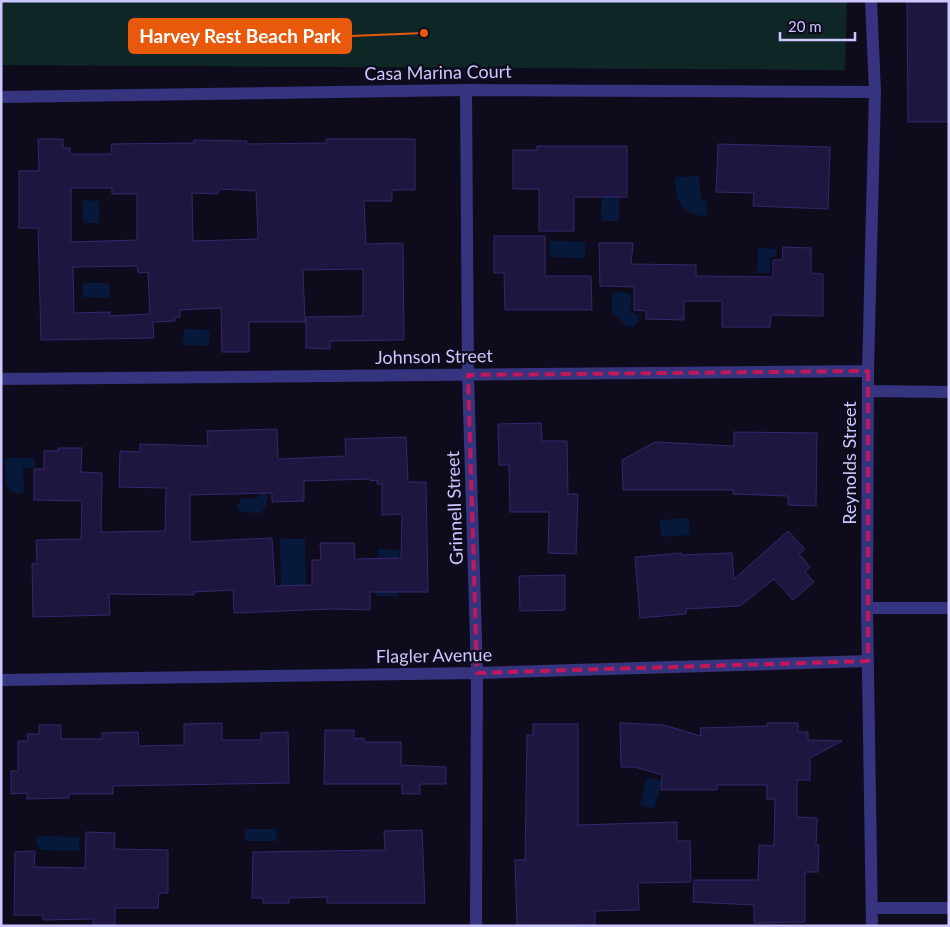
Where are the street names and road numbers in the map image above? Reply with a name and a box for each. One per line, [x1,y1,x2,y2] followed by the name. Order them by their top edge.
[364,60,512,84] street label: Casa Marina Court
[375,344,494,368] street label: Johnson Street
[838,401,860,525] street label: Reynolds Street
[441,450,467,565] street label: Grinnell Street
[376,643,492,667] street label: Flagler Avenue

